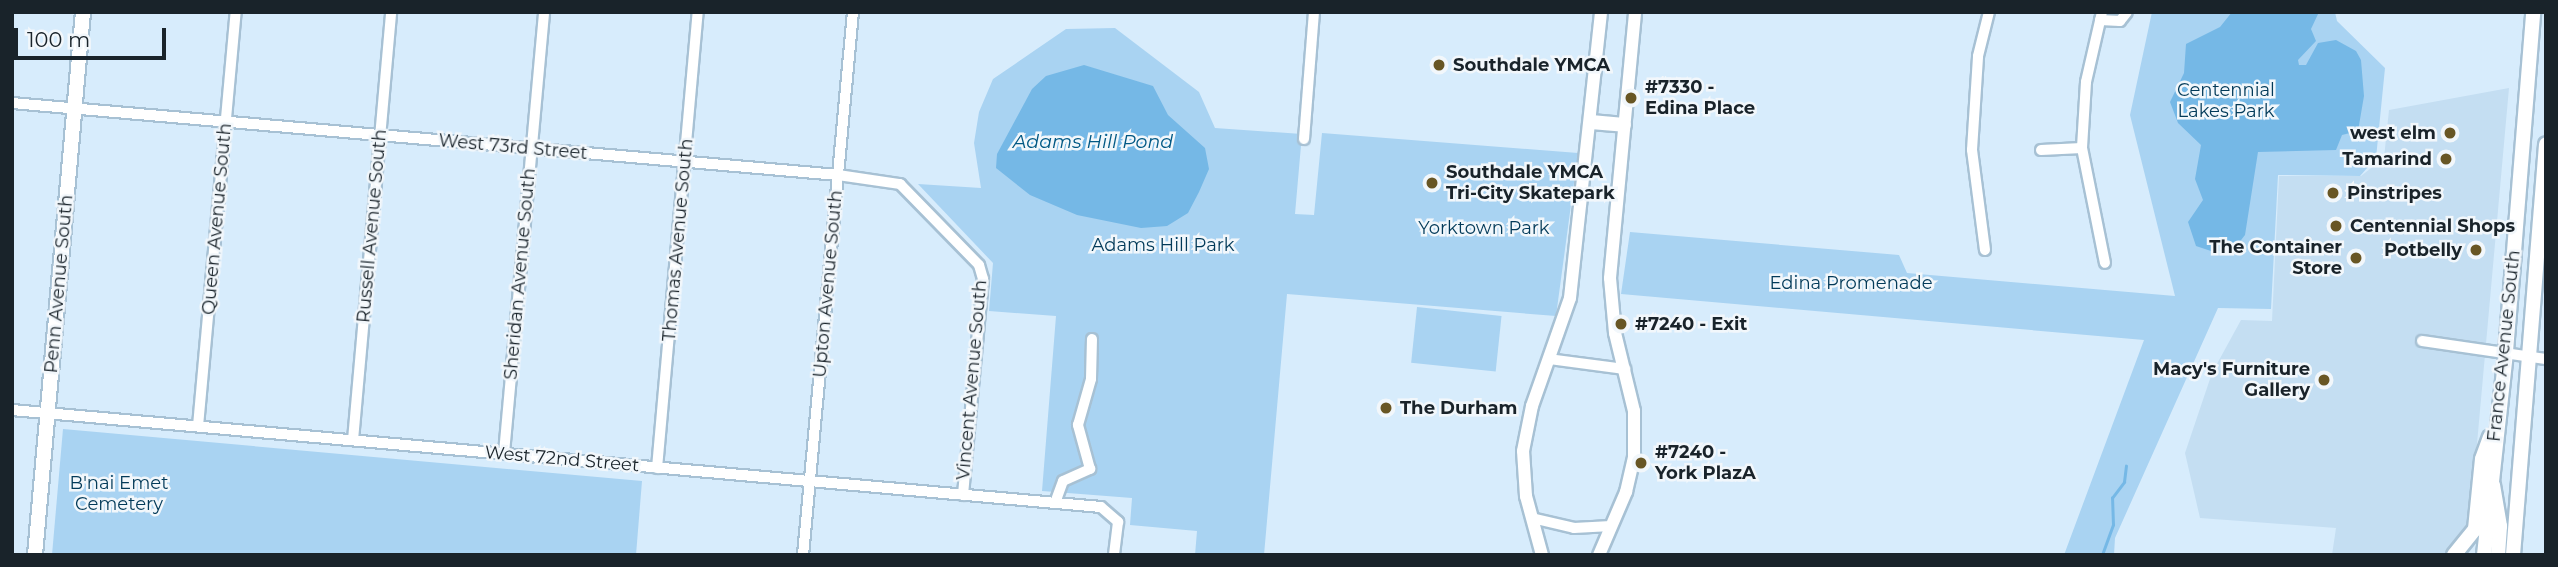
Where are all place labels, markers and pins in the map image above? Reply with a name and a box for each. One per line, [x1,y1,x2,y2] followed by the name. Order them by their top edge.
[1453,54,1610,76] place label: Southdale YMCA
[1431,57,1447,73] marker: Southdale YMCA
[1645,77,1755,119] place label: #7330 - Edina Place
[1623,90,1639,106] marker: #7330 - Edina Place
[2350,122,2436,144] place label: west elm
[2442,125,2458,141] marker: west elm
[2342,148,2432,170] place label: Tamarind
[2438,151,2454,167] marker: Tamarind
[1446,162,1615,204] place label: Southdale YMCA Tri-City Skatepark
[1424,175,1440,191] marker: Southdale YMCA Tri-City Skatepark
[2347,182,2442,204] place label: Pinstripes
[2325,185,2341,201] marker: Pinstripes
[2350,215,2515,237] place label: Centennial Shops
[2328,218,2344,234] marker: Centennial Shops
[2209,237,2342,280] place label: The Container Store
[2384,239,2462,261] place label: Potbelly
[2468,242,2484,258] marker: Potbelly
[2348,250,2364,266] marker: The Container Store
[1635,313,1747,335] place label: #7240 - Exit
[1613,316,1629,332] marker: #7240 - Exit
[2153,359,2310,402] place label: Macy's Furniture Gallery
[2316,372,2332,388] marker: Macy's Furniture Gallery
[1400,397,1517,419] place label: The Durham
[1378,400,1394,416] marker: The Durham
[1655,442,1756,484] place label: #7240 - York PlazA
[1633,455,1649,471] marker: #7240 - York PlazA

